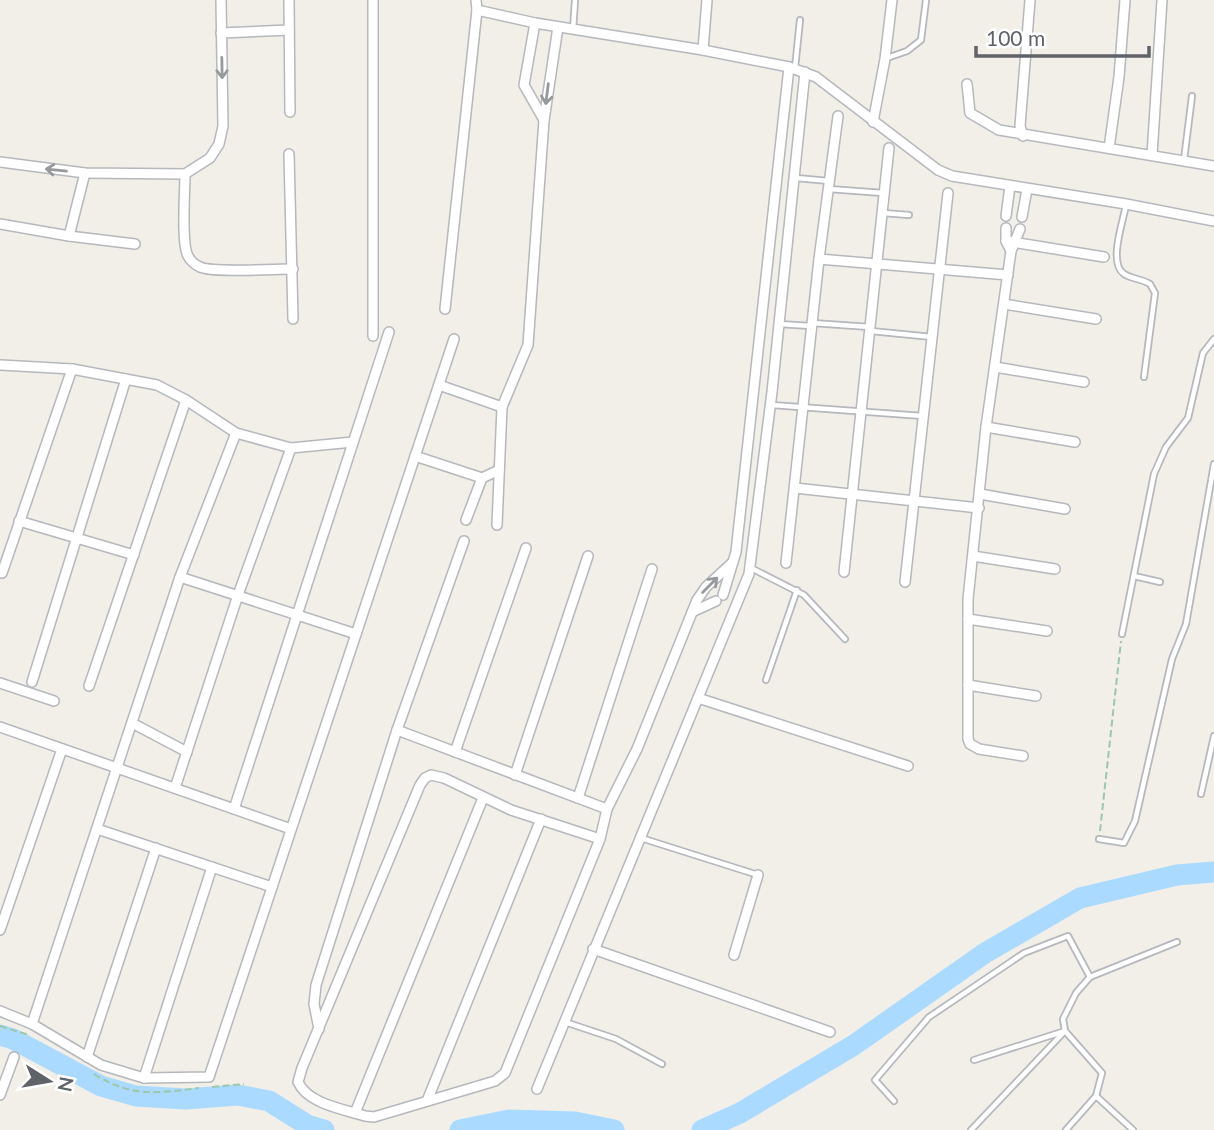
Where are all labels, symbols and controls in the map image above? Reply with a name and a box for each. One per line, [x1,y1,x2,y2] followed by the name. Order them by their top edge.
[976,14,1149,58] scale bar
[986,25,1045,50] text: 100 m
[215,56,229,79] one-way arrow
[541,83,554,105] one-way arrow
[45,163,67,176] one-way arrow
[701,576,718,593] one-way arrow
[14,1046,84,1116] north arrow
[53,1075,79,1094] text: N

